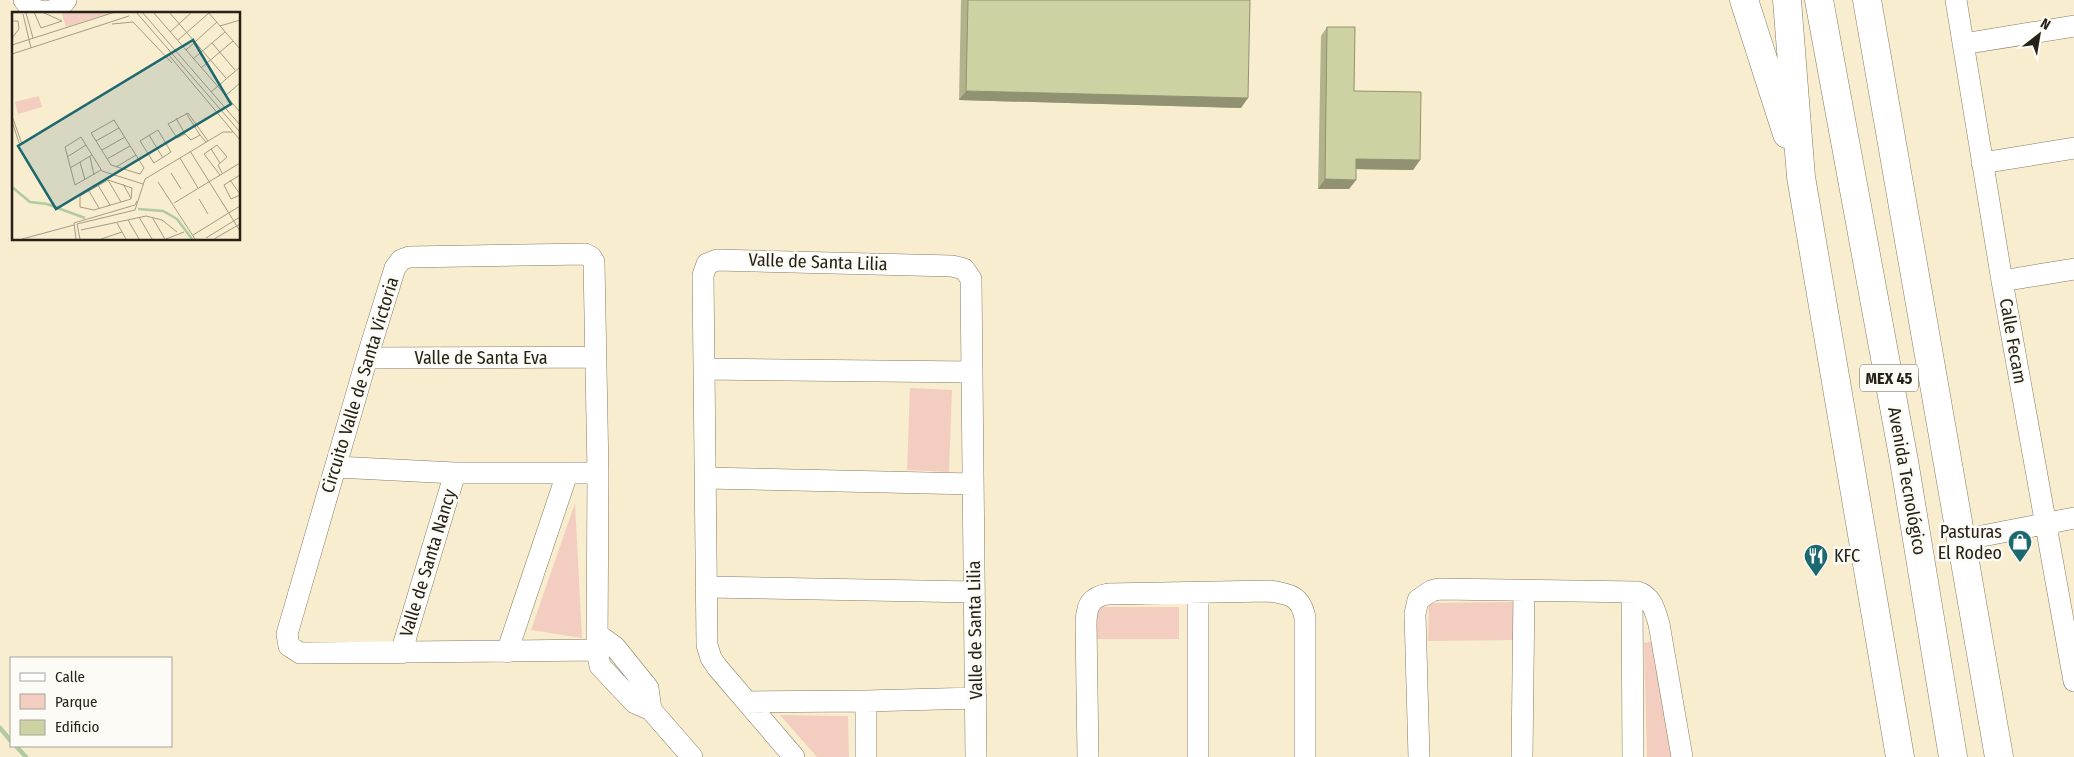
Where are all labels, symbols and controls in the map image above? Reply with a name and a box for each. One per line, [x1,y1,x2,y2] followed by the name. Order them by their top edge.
[2014,10,2064,60] north arrow
[12,12,240,240] inset map
[2037,15,2053,34] text: N
[748,249,888,275] street label: Valle de Santa Lilia
[317,274,403,496] street label: Circuito Valle de Santa Victoria
[1995,297,2031,385] street label: Calle Fecam
[414,347,548,369] street label: Valle de Santa Eva
[1860,364,1918,392] road number: MEX 45
[1883,405,1931,557] street label: Avenida Tecnológico
[395,486,461,640] street label: Valle de Santa Nancy
[1938,521,2002,564] place label: Pasturas El Rodeo
[2007,529,2033,563] shop icon: Pasturas El Rodeo
[1803,543,1829,577] restaurant icon: KFC
[1834,545,1860,567] place label: KFC
[963,560,987,700] street label: Valle de Santa Lilia
[10,657,172,747] legend
[55,668,85,686] text: Calle
[55,693,98,711] text: Parque
[55,718,100,736] text: Edificio

